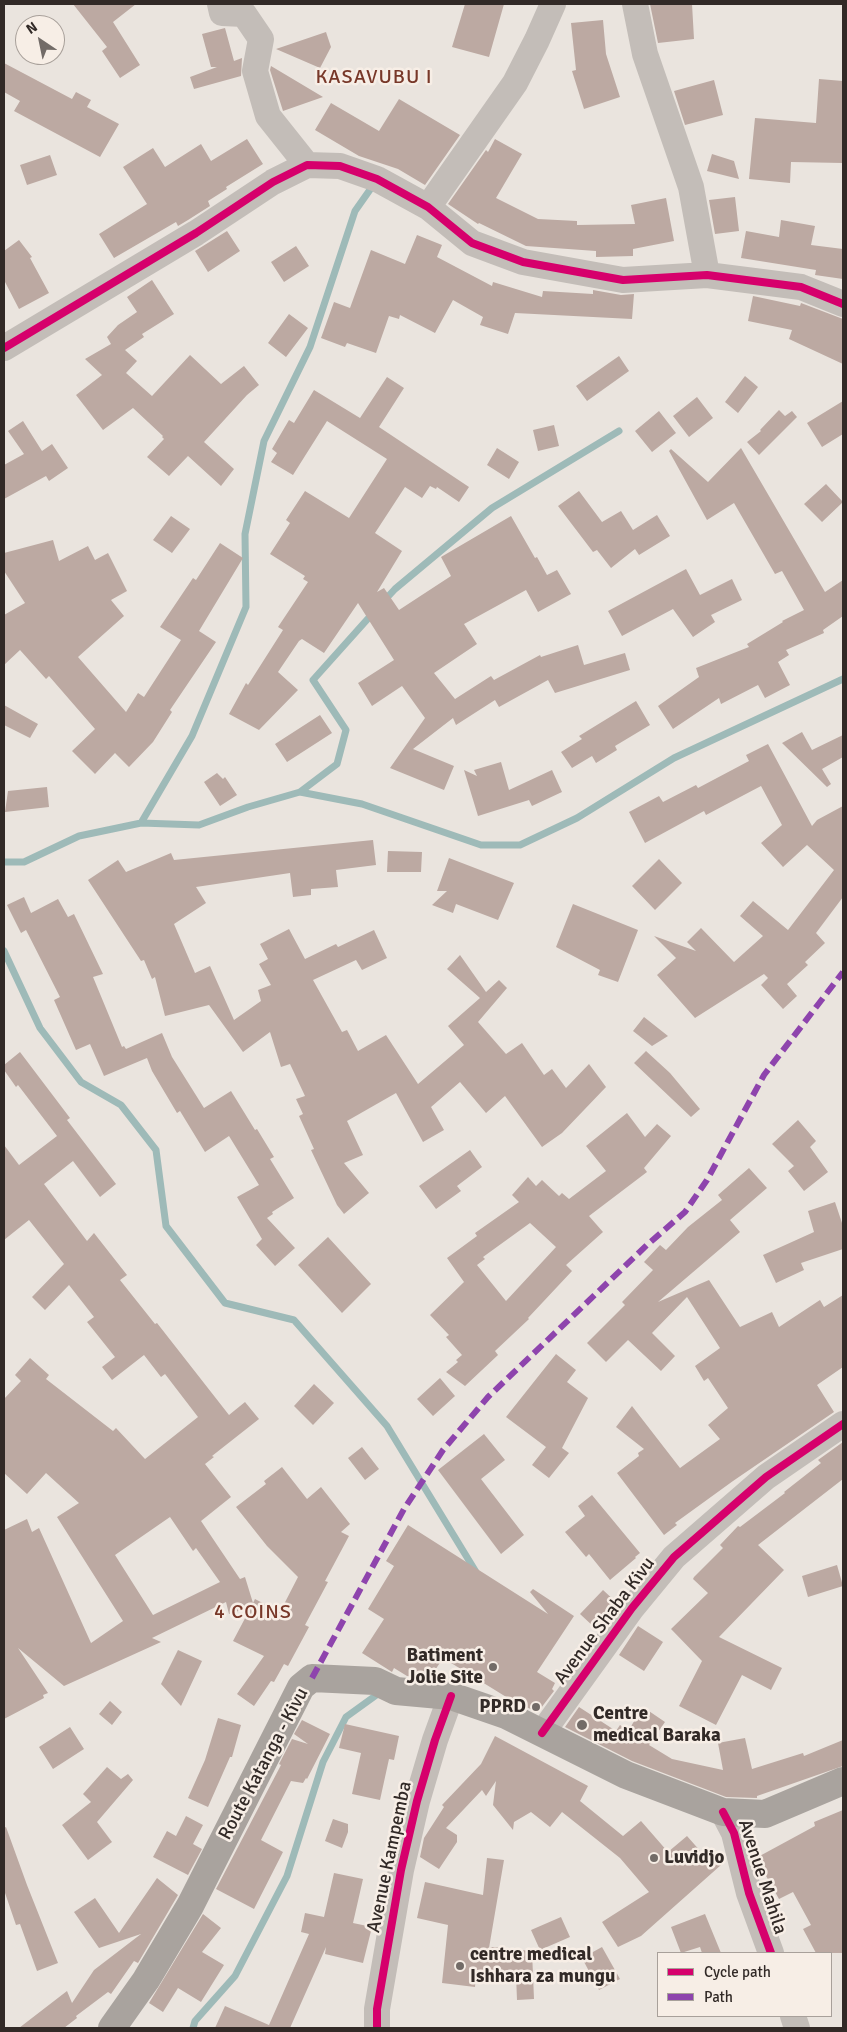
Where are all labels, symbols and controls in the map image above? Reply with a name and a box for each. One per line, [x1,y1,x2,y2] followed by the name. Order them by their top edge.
[15,15,65,65] north arrow
[23,18,41,38] text: N
[314,66,434,90] district label: KASAVUBU I
[550,1553,660,1689] street label: Avenue Shaba Kivu
[213,1601,293,1625] district label: 4 COINS
[407,1645,483,1689] place label: Batiment Jolie Site
[487,1661,499,1673] marker: Batiment Jolie Site
[214,1684,314,1844] street label: Route Katanga - Kivu
[479,1696,526,1718] place label: PPRD
[530,1701,542,1713] marker: PPRD
[593,1703,721,1747] place label: Centre medical Baraka
[575,1718,589,1732] marker: Centre medical Baraka
[363,1779,417,1935] street label: Avenue Kampemba
[733,1817,791,1937] street label: Avenue Mahila
[664,1847,724,1869] place label: Luvidjo
[648,1852,660,1864] marker: Luvidjo
[470,1944,615,1988] place label: centre medical Ishhara za mungu
[657,1952,832,2017] legend
[454,1960,466,1972] marker: centre medical Ishhara za mungu
[704,1963,771,1981] text: Cycle path
[704,1988,733,2006] text: Path

